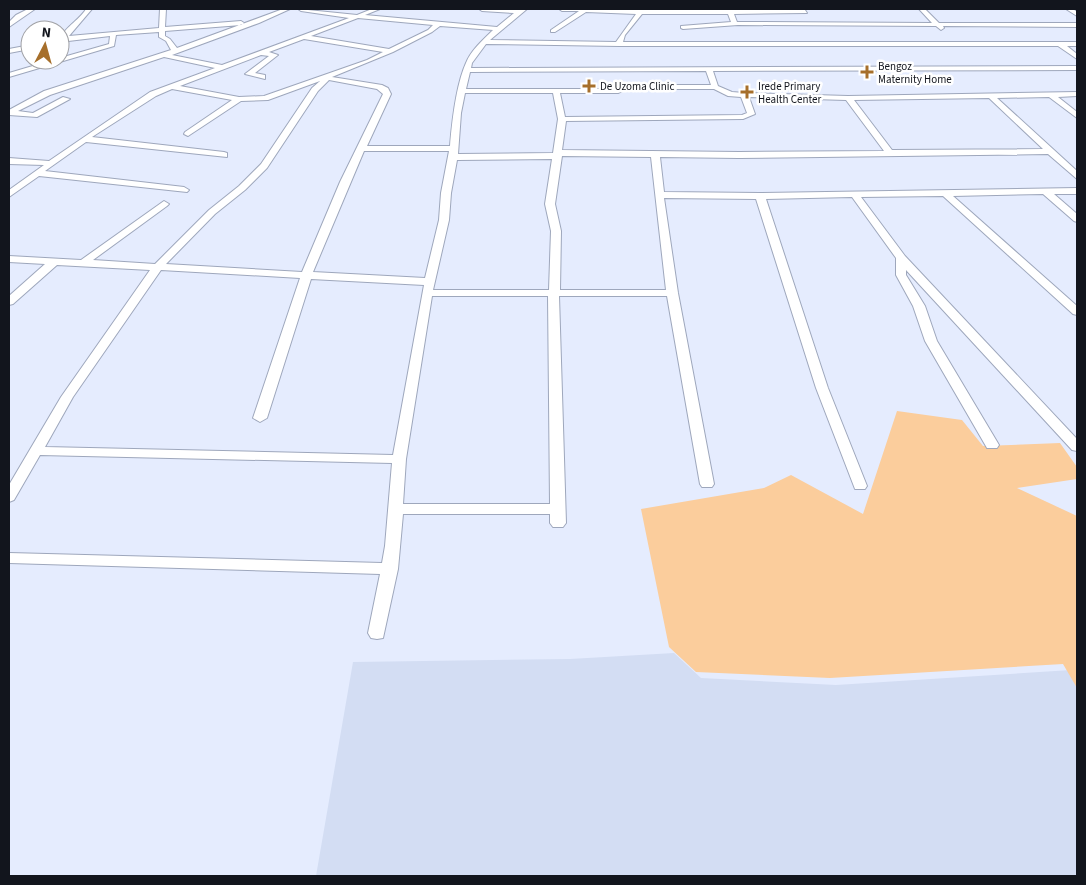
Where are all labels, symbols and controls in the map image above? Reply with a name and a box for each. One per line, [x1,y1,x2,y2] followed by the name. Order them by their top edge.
[20,20,70,70] north arrow
[41,23,52,43] text: N
[878,59,952,87] place label: Bengoz Maternity Home
[860,65,874,79] marker: Bengoz Maternity Home
[582,79,596,93] marker: De Uzoma Clinic
[600,79,674,94] place label: De Uzoma Clinic
[758,79,822,107] place label: Irede Primary Health Center
[740,85,754,99] marker: Irede Primary Health Center

